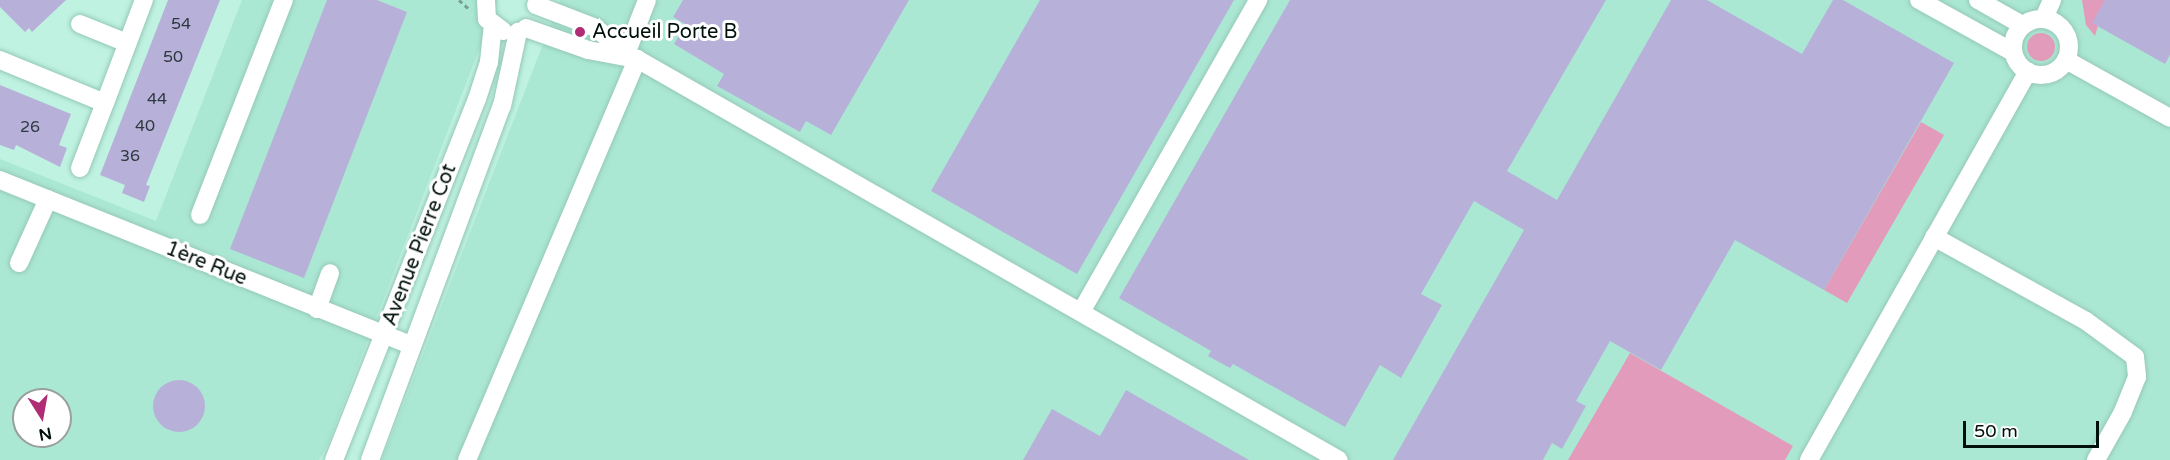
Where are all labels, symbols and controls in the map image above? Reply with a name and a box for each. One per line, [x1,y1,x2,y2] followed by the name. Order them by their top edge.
[171,14,191,34] house number: 54
[592,20,737,44] place label: Accueil Porte B
[573,25,587,39] marker: Accueil Porte B
[163,47,183,67] house number: 50
[147,89,167,109] house number: 44
[135,116,155,136] house number: 40
[20,117,40,137] house number: 26
[120,146,140,166] house number: 36
[378,161,462,329] street label: Avenue Pierre Cot
[162,237,250,291] street label: 1ère Rue
[12,388,72,448] north arrow
[1966,409,2102,447] scale bar
[1974,420,2018,442] text: 50 m
[37,423,53,445] text: N

